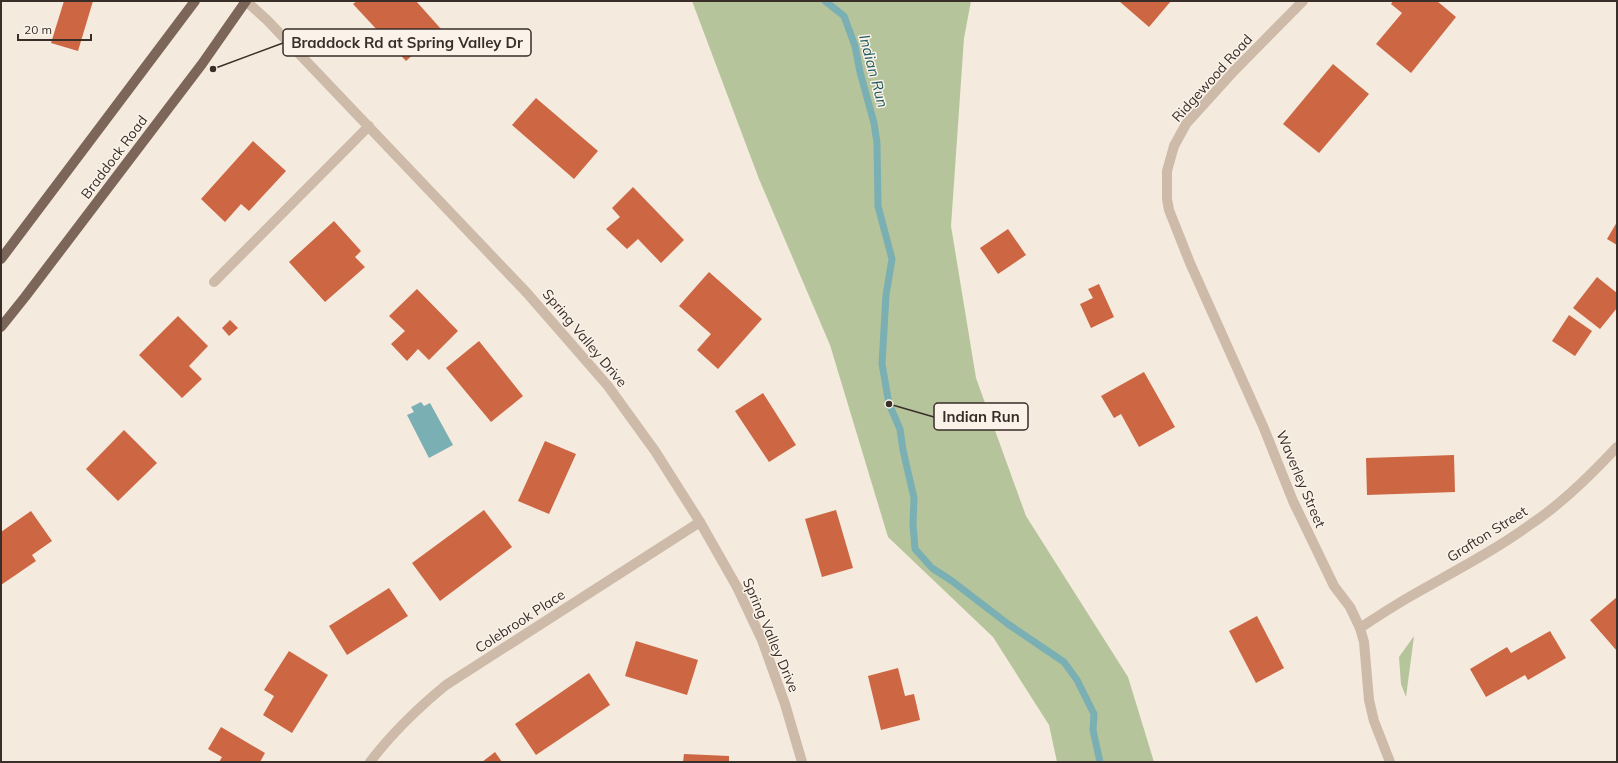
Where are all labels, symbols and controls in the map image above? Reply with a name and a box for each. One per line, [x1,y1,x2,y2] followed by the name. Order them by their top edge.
[18,16,91,42] scale bar
[24,22,52,37] text: 20 m
[283,29,531,56] callout: Braddock Rd at Spring Valley Dr
[1168,30,1256,126] street label: Ridgewood Road
[855,32,893,110] water label: Indian Run
[291,33,523,52] text: Braddock Rd at Spring Valley Dr
[77,112,151,202] street label: Braddock Road
[539,285,631,391] street label: Spring Valley Drive
[934,403,1028,430] callout: Indian Run
[942,407,1020,426] text: Indian Run
[1272,428,1330,530] street label: Waverley Street
[1443,502,1531,566] street label: Grafton Street
[739,575,803,695] street label: Spring Valley Drive
[472,585,568,657] street label: Colebrook Place

